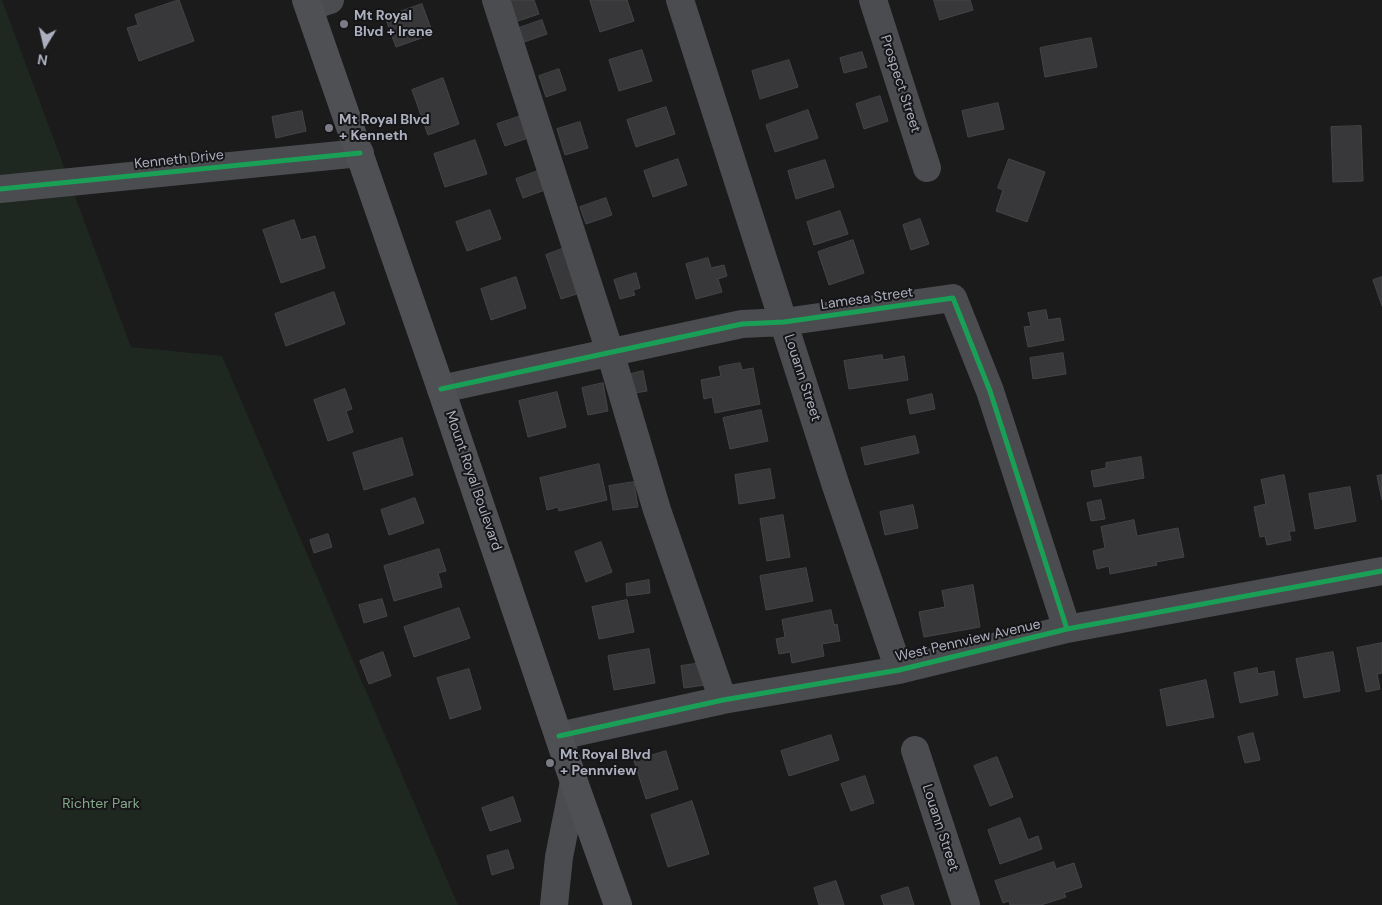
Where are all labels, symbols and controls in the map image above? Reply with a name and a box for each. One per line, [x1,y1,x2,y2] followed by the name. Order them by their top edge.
[354,8,433,40] place label: Mt Royal Blvd + Irene
[338,18,350,30] marker: Mt Royal Blvd + Irene
[20,20,70,70] north arrow
[876,33,924,135] street label: Prospect Street
[36,50,49,70] text: N
[339,112,430,144] place label: Mt Royal Blvd + Kenneth
[323,122,335,134] marker: Mt Royal Blvd + Kenneth
[133,147,225,173] street label: Kenneth Drive
[820,284,914,314] street label: Lamesa Street
[780,332,824,424] street label: Louann Street
[441,409,505,553] street label: Mount Royal Boulevard
[894,616,1042,666] street label: West Pennview Avenue
[560,747,651,780] place label: Mt Royal Blvd + Pennview
[544,757,556,769] marker: Mt Royal Blvd + Pennview
[918,782,962,874] street label: Louann Street
[62,796,140,812] park label: Richter Park

